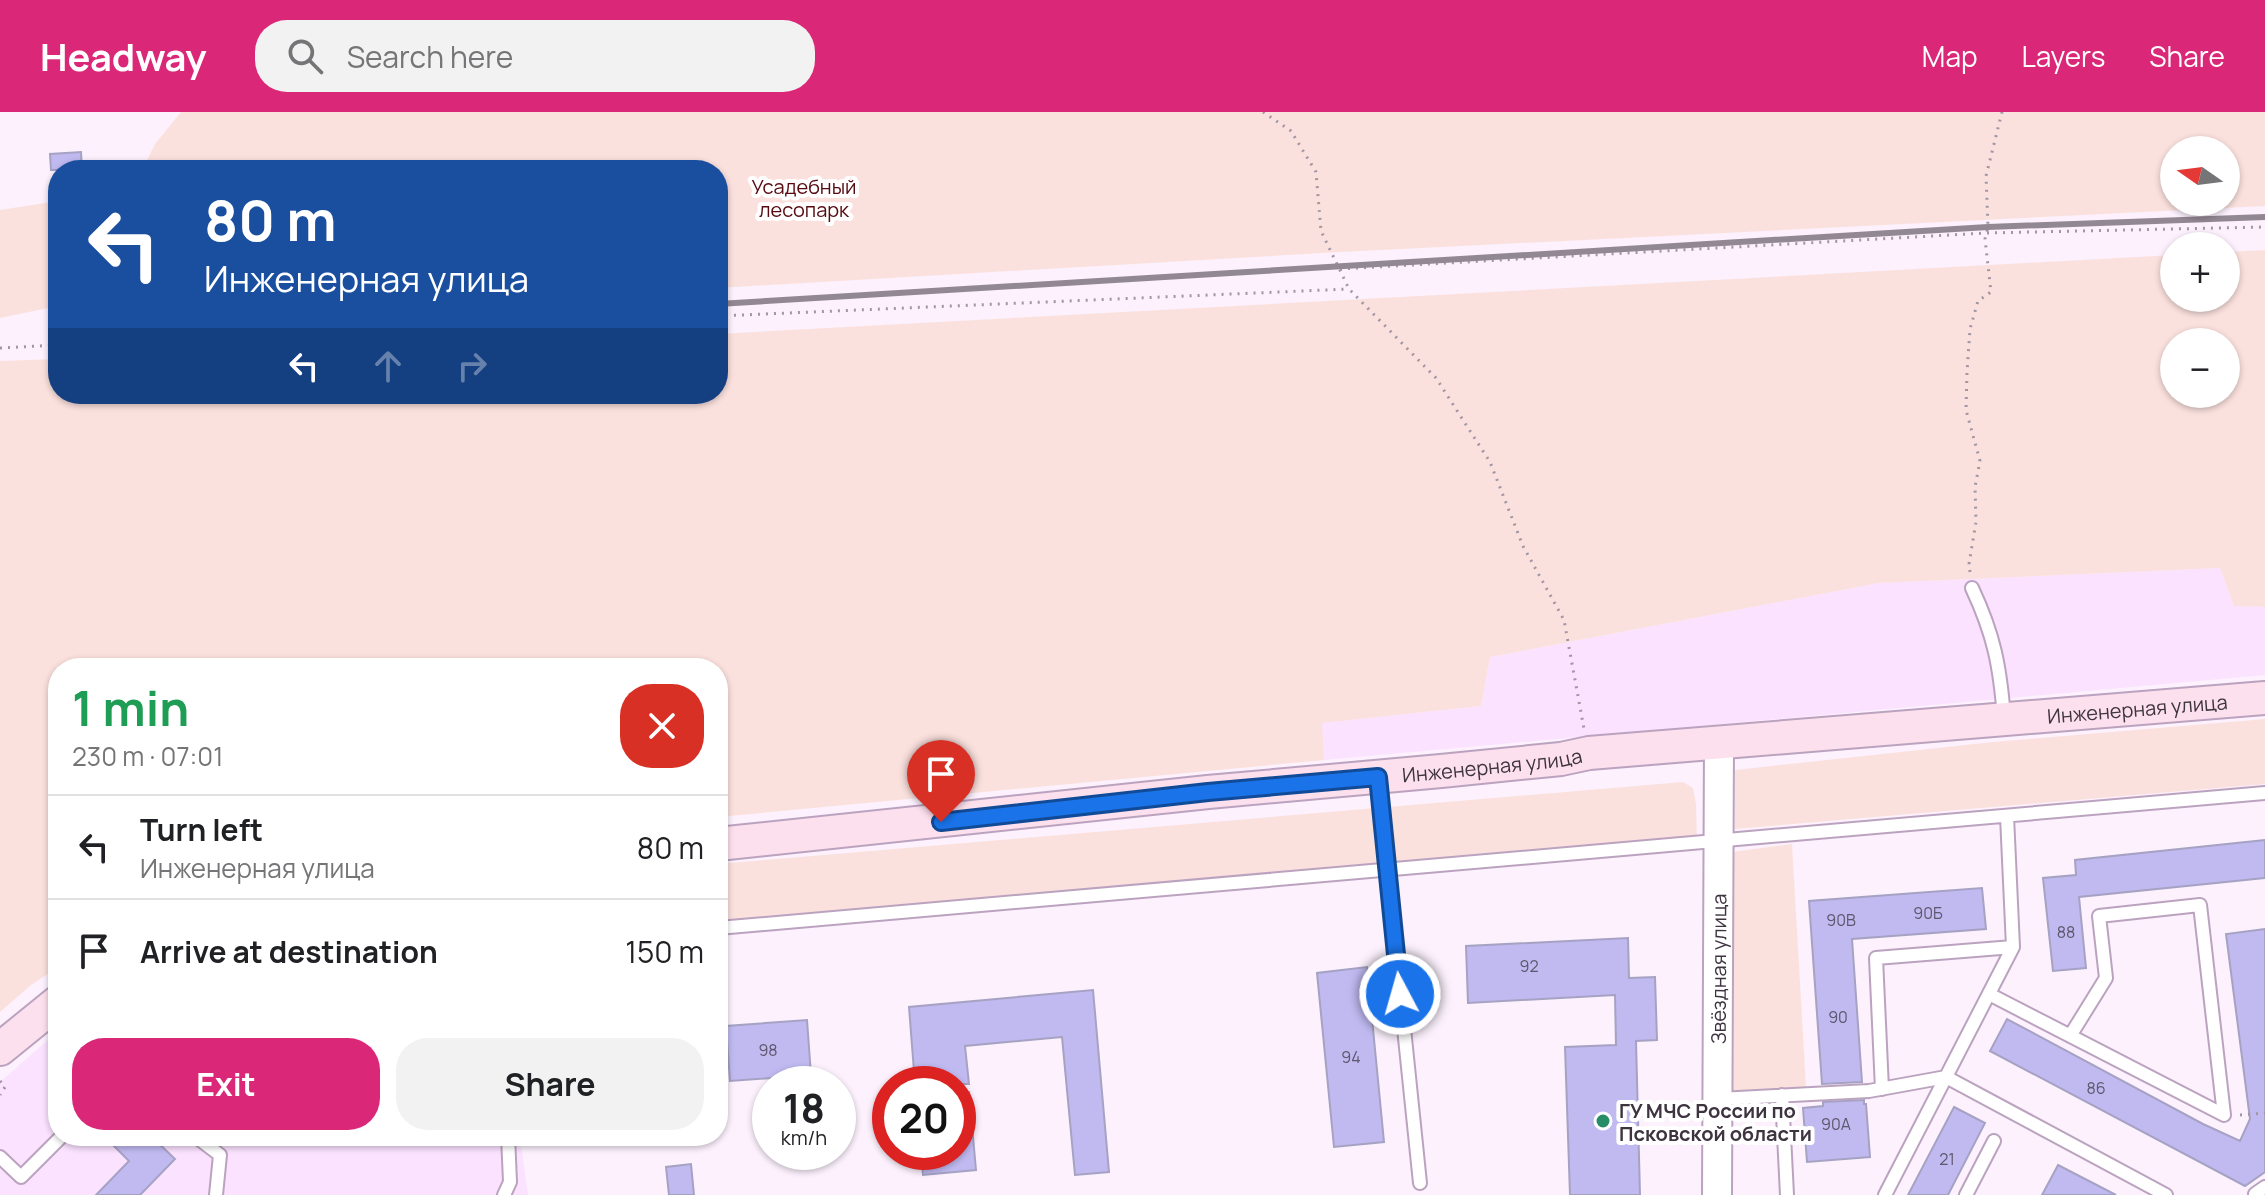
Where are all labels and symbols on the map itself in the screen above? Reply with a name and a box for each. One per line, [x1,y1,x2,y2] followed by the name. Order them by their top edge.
[2160,136,2240,216] north arrow
[752,173,856,223] park label: Усадебный лесопарк
[2046,688,2228,729] street label: Инженерная улица
[907,740,975,822] pin
[1401,741,1584,788] street label: Инженерная улица
[1704,894,1732,1044] street label: Звёздная улица
[1913,902,1943,924] house number: 90Б
[1826,909,1856,931] house number: 90В
[2057,921,2075,943] house number: 88
[1358,952,1442,1036] position arrow
[1519,955,1539,977] house number: 92
[1828,1006,1848,1028] house number: 90
[758,1039,778,1061] house number: 98
[1341,1046,1361,1068] house number: 94
[872,1066,976,1170] speed limit sign: 20
[2086,1077,2106,1099] house number: 86
[1619,1097,1812,1147] place label: ГУ МЧС России по Псковской области
[1594,1112,1612,1130] marker: ГУ МЧС России по Псковской области
[1821,1113,1851,1135] house number: 90А
[1939,1148,1955,1170] house number: 21

